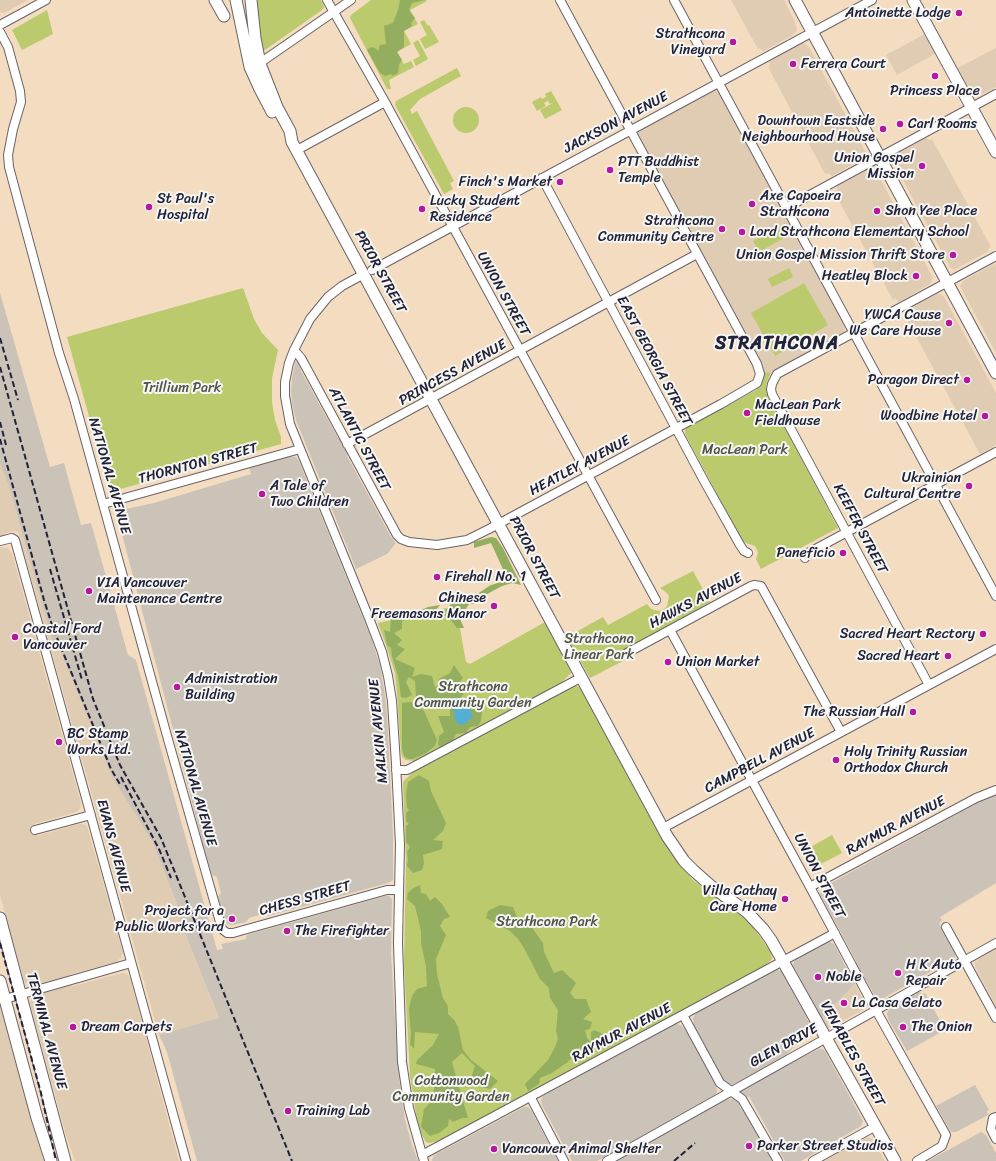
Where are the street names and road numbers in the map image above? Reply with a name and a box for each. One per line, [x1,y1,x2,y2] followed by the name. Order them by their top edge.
[561,88,671,158] street label: JACKSON AVENUE
[350,228,410,316] street label: PRIOR STREET
[473,249,533,339] street label: UNION STREET
[613,293,695,429] street label: EAST GEORGIA STREET
[396,336,510,410] street label: PRINCESS AVENUE
[325,384,393,494] street label: ATLANTIC STREET
[84,416,134,536] street label: NATIONAL AVENUE
[527,432,633,500] street label: HEATLEY AVENUE
[137,440,259,488] street label: THORNTON STREET
[829,481,891,577] street label: KEEFER STREET
[505,514,563,602] street label: PRIOR STREET
[647,569,745,633] street label: HAWKS AVENUE
[366,678,392,784] street label: MALKIN AVENUE
[702,725,818,797] street label: CAMPBELL AVENUE
[170,728,220,848] street label: NATIONAL AVENUE
[844,793,948,859] street label: RAYMUR AVENUE
[92,798,134,894] street label: EVANS AVENUE
[790,831,848,921] street label: UNION STREET
[257,878,353,920] street label: CHESS STREET
[22,971,70,1091] street label: TERMINAL AVENUE
[816,999,888,1109] street label: VENABLES STREET
[570,1000,674,1066] street label: RAYMUR AVENUE
[747,1020,821,1072] street label: GLEN DRIVE

